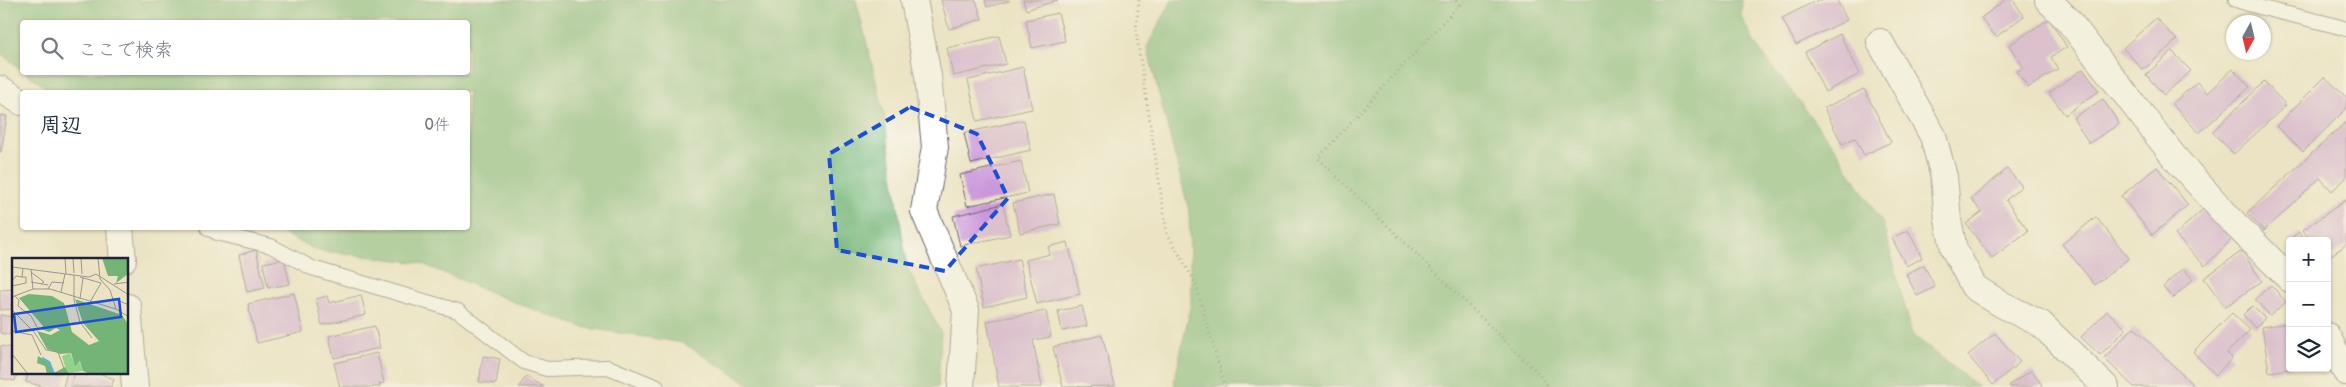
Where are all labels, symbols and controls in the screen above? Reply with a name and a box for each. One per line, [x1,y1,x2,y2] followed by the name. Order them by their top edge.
[2226,15,2271,60] north arrow
[20,20,470,75] search box
[38,34,66,62] icon: search
[78,39,173,62] text: ここで検索
[40,113,82,138] text: 周辺
[425,116,450,135] text: 0件
[2286,237,2331,372] map controls
[2286,237,2331,282] button: +
[12,258,129,374] inset map
[2286,282,2331,327] button: −
[2286,327,2331,372] button: layers

